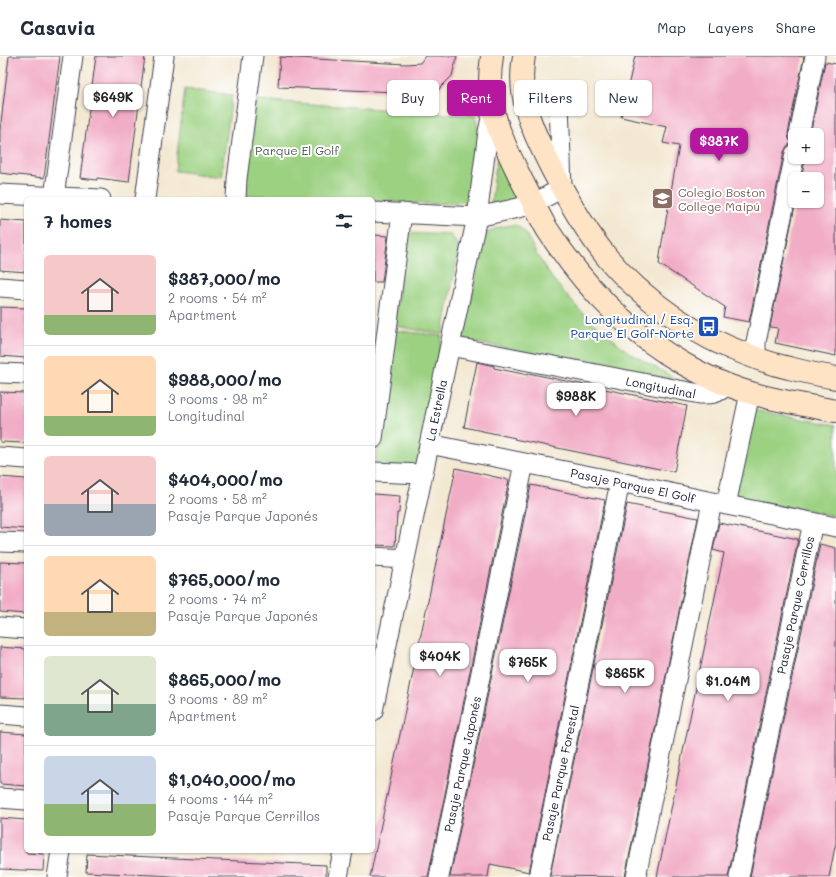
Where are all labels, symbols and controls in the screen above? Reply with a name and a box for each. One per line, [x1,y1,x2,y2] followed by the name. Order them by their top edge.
[20,15,95,40] text: Casavia
[657,18,686,37] text: Map
[708,18,754,37] text: Layers
[776,18,816,37] text: Share
[387,80,439,116] chip: Buy
[447,80,506,116] chip: Rent
[514,80,587,116] chip: Filters
[595,80,652,116] chip: New
[85,84,141,118] pin: $649K
[93,88,133,105] text: $649K
[691,128,747,162] pin: $387K
[788,128,824,208] map controls
[788,128,824,164] button: +
[699,132,739,149] text: $387K
[255,142,339,158] park label: Parque El Golf
[788,172,824,208] button: −
[678,184,765,214] place label: Colegio Boston College Maipú
[649,186,675,212] school or university icon: Colegio Boston College Maipú
[44,210,112,232] text: 7 homes
[333,210,355,232] icon: filters
[168,267,280,289] text: $387,000/mo
[76,271,124,319] icon: home
[168,289,267,306] text: 2 rooms · 54 m²
[168,306,237,323] text: Apartment
[570,311,694,341] place label: Longitudinal / Esq. Parque El Golf-Norte
[696,313,722,339] bus stop icon: Longitudinal / Esq. Parque El Golf-Norte
[168,368,282,390] text: $988,000/mo
[76,372,124,420] icon: home
[625,372,697,402] street label: Longitudinal
[422,378,450,442] street label: La Estrella
[548,383,604,417] pin: $988K
[556,387,596,404] text: $988K
[168,390,267,407] text: 3 rooms · 98 m²
[168,407,245,424] text: Longitudinal
[569,464,697,506] street label: Pasaje Parque El Golf
[168,468,283,490] text: $404,000/mo
[76,472,124,520] icon: home
[168,490,267,507] text: 2 rooms · 58 m²
[168,507,318,524] text: Pasaje Parque Japonés
[773,534,817,675] street label: Pasaje Parque Cerrillos
[168,568,280,590] text: $765,000/mo
[76,572,124,620] icon: home
[168,590,266,607] text: 2 rooms · 74 m²
[168,607,318,624] text: Pasaje Parque Japonés
[412,643,468,677] pin: $404K
[419,647,461,664] text: $404K
[500,649,556,683] pin: $765K
[508,653,548,670] text: $765K
[597,660,653,694] pin: $865K
[605,664,645,681] text: $865K
[168,668,281,690] text: $865,000/mo
[695,668,761,702] pin: $1.04M
[76,672,124,720] icon: home
[706,672,750,689] text: $1.04M
[168,690,267,707] text: 3 rooms · 89 m²
[440,694,484,833] street label: Pasaje Parque Japonés
[538,704,582,842] street label: Pasaje Parque Forestal
[168,707,237,724] text: Apartment
[168,768,296,790] text: $1,040,000/mo
[76,772,124,820] icon: home
[168,790,273,807] text: 4 rooms · 144 m²
[168,807,320,824] text: Pasaje Parque Cerrillos

